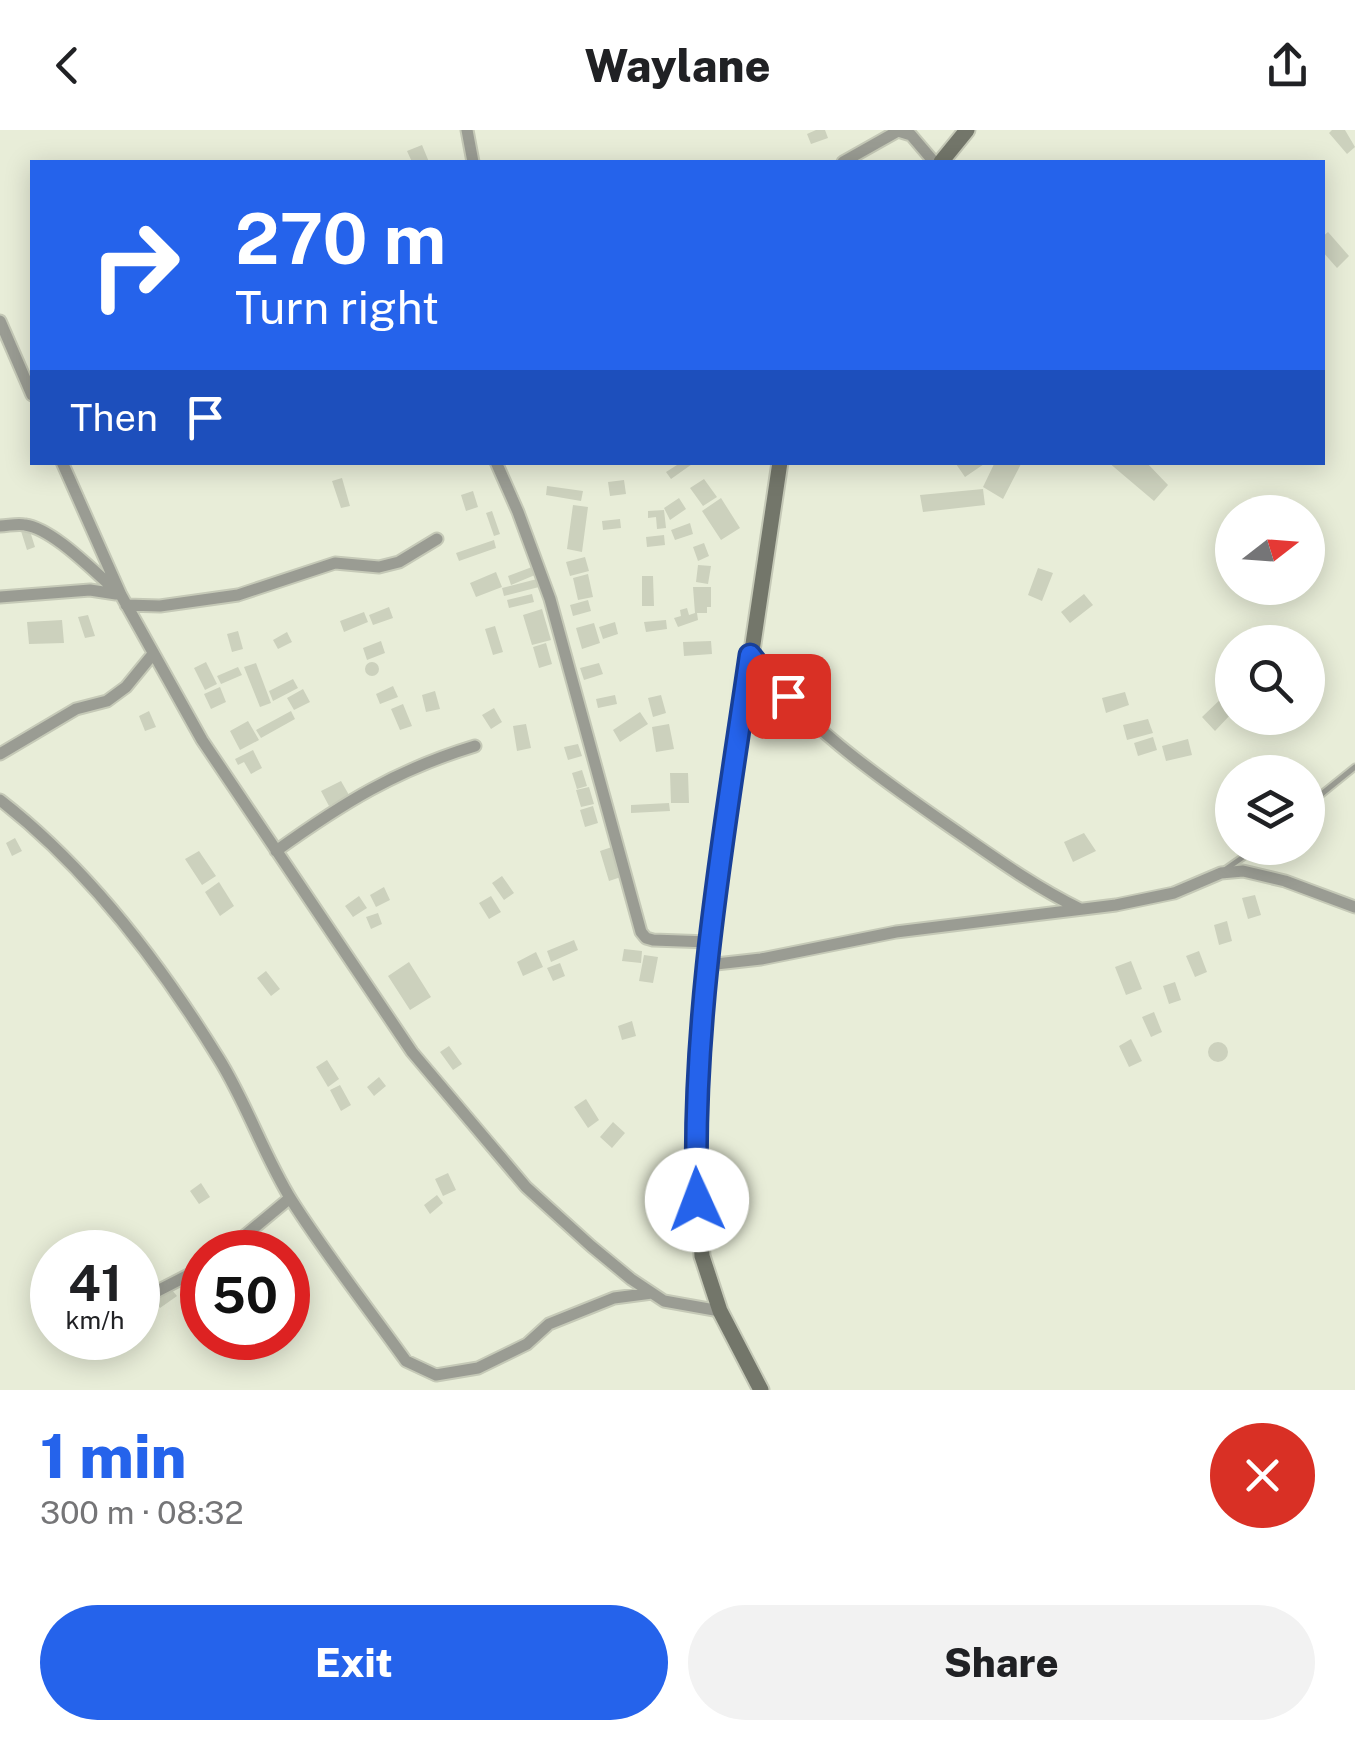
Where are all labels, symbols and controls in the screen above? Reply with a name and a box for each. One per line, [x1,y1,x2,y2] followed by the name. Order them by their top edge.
[40,38,95,93] icon: back
[1260,38,1315,93] icon: share
[584,39,771,92] text: Waylane
[235,197,446,280] text: 270 m
[70,200,200,330] icon: right
[235,281,439,334] text: Turn right
[178,390,233,445] icon: arrive
[70,395,158,440] text: Then
[1215,495,1325,605] north arrow
[1215,495,1325,865] map controls
[1215,625,1325,735] button: search
[746,654,831,739] pin
[761,669,816,724] icon: arrive
[1215,755,1325,865] button: layers
[645,1148,749,1252] position arrow
[180,1230,310,1360] speed limit sign: 50
[68,1253,122,1312] text: 41
[66,1305,124,1335] text: km/h
[40,1421,187,1492] text: 1 min
[1210,1423,1315,1528] button: close
[40,1494,244,1531] text: 300 m · 08:32
[40,1605,668,1720] button: Exit
[688,1605,1315,1720] button: Share

